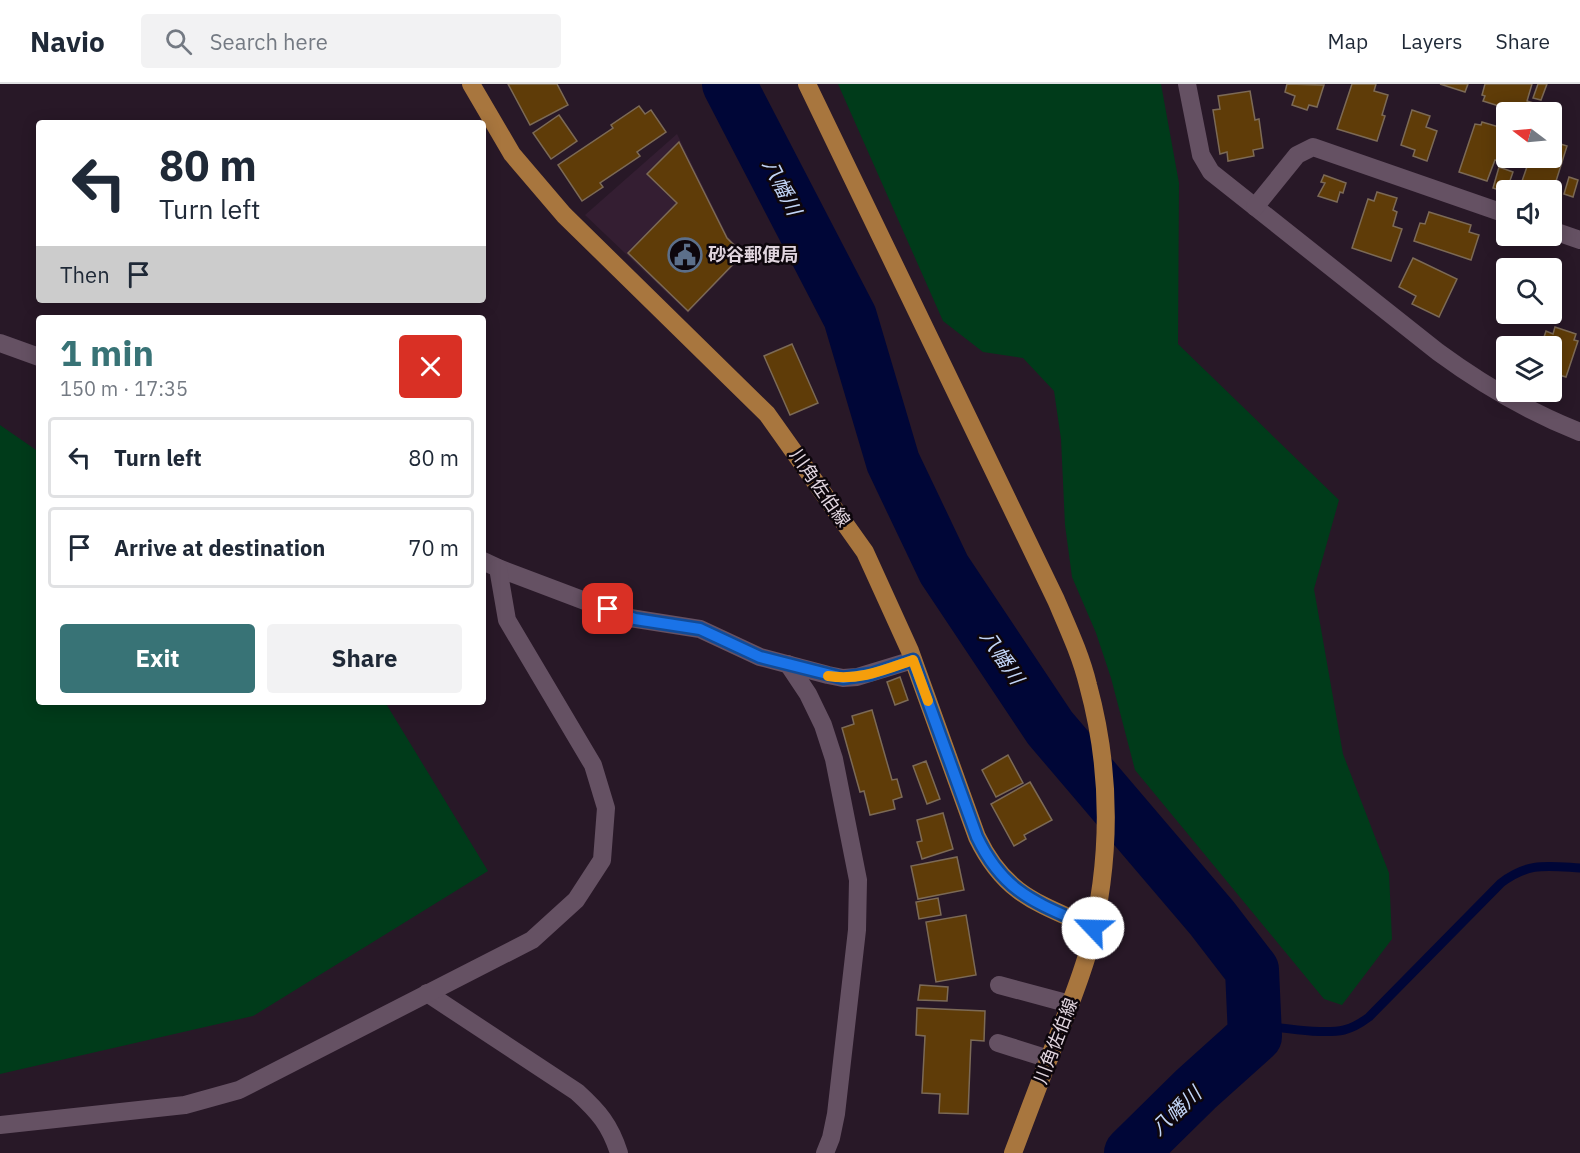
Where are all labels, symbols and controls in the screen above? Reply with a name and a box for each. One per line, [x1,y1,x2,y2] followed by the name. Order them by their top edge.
[141,14,561,68] search box
[30,23,105,60] text: Navio
[162,25,195,58] icon: search
[210,27,328,56] text: Search here
[1328,27,1368,55] text: Map
[1401,27,1463,55] text: Layers
[1496,27,1550,55] text: Share
[1496,102,1562,168] north arrow
[1496,102,1562,402] map controls
[159,138,257,193] text: 80 m
[60,144,138,222] icon: left
[757,154,809,221] water label: 八幡川
[1496,180,1562,246] button: sound
[159,191,260,226] text: Turn left
[667,237,703,273] public building icon: 砂谷郵便局
[708,243,798,266] place label: 砂谷郵便局
[122,258,155,291] icon: arrive
[1496,258,1562,324] button: search
[60,260,110,289] text: Then
[60,329,154,376] text: 1 min
[399,335,462,398] button: close
[1496,336,1562,402] button: layers
[60,375,188,402] text: 150 m · 17:35
[63,441,96,474] icon: left
[114,443,202,472] text: Turn left
[408,443,459,472] text: 80 m
[785,444,856,531] street label: 川角佐伯線
[63,531,96,564] icon: arrive
[114,533,325,562] text: Arrive at destination
[408,533,459,562] text: 70 m
[582,583,633,634] pin
[591,592,624,625] icon: arrive
[60,624,255,693] button: Exit
[267,624,462,693] button: Share
[974,624,1032,691] water label: 八幡川
[1061,896,1125,960] position arrow
[1029,995,1082,1087] street label: 川角佐伯線
[1145,1079,1208,1141] water label: 八幡川

